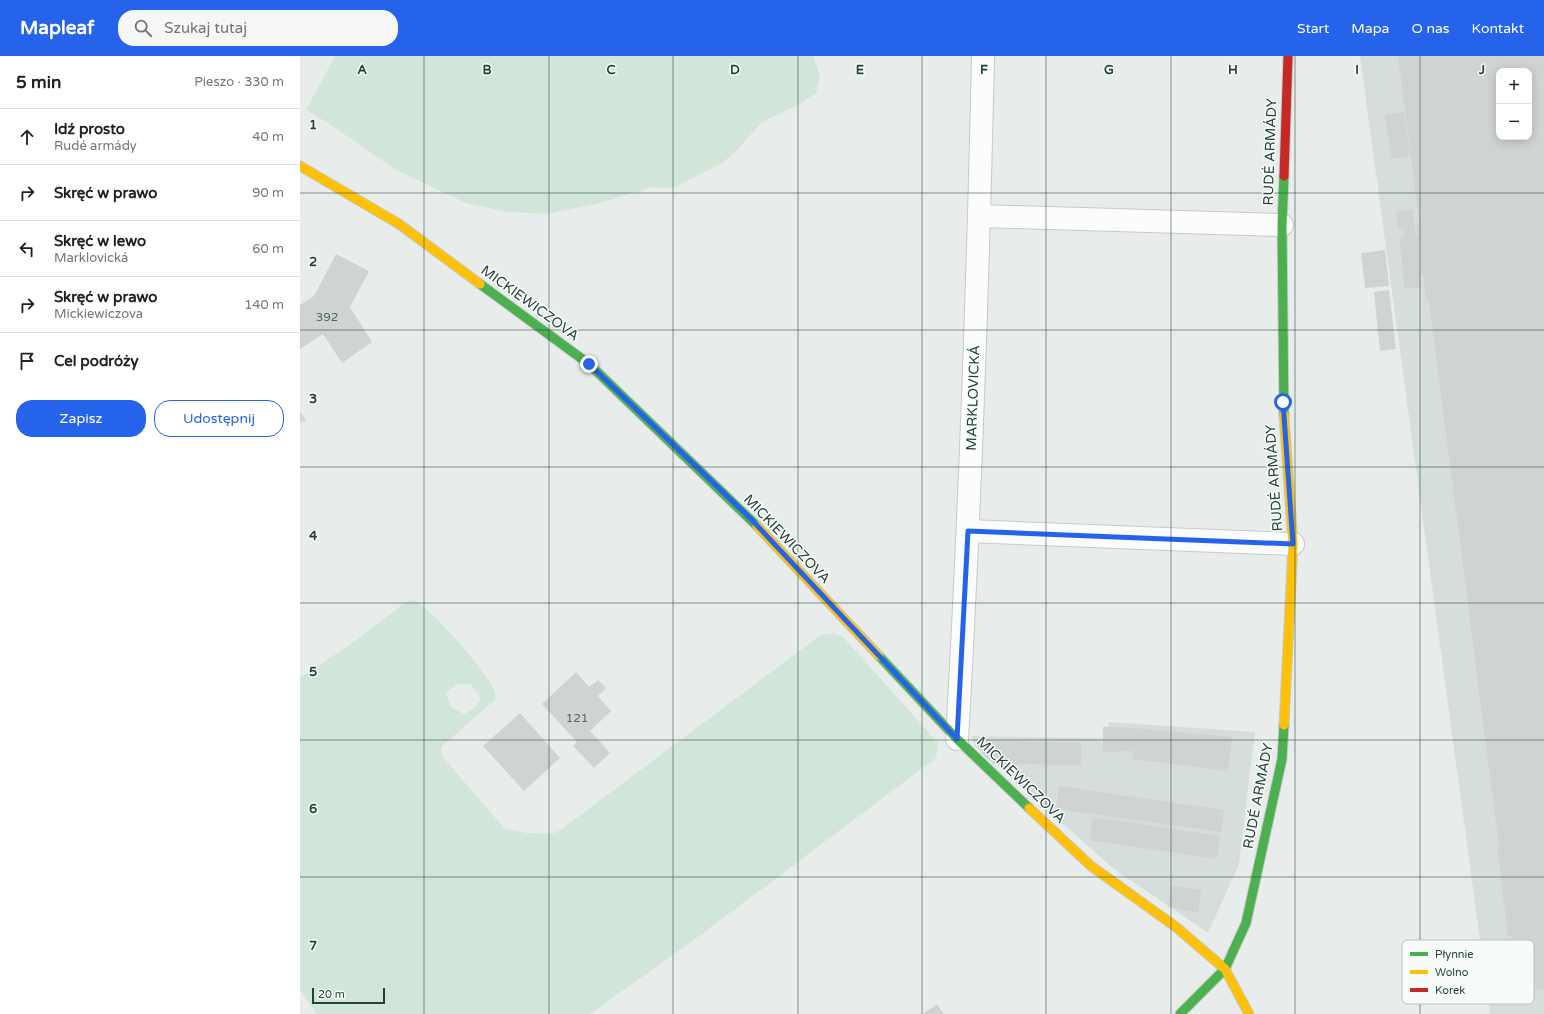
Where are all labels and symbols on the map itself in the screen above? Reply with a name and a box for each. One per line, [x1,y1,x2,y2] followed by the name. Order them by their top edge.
[357,62,367,78] text: A
[482,62,492,78] text: B
[606,62,616,78] text: C
[730,62,740,78] text: D
[856,62,864,78] text: E
[980,62,988,78] text: F
[1104,62,1114,78] text: G
[1228,62,1238,78] text: H
[1355,62,1359,78] text: I
[1478,62,1485,78] text: J
[1260,98,1280,206] street label: RUDÉ ARMÁDY
[309,117,317,133] text: 1
[309,254,317,270] text: 2
[478,262,582,344] street label: MICKIEWICZOVA
[316,310,338,324] house number: 392
[963,345,983,451] street label: MARKLOVICKÁ
[580,355,598,373] route end
[309,391,317,407] text: 3
[1274,393,1292,411] route start
[1262,424,1286,532] street label: RUDÉ ARMÁDY
[740,491,834,587] street label: MICKIEWICZOVA
[309,528,318,544] text: 4
[309,664,317,680] text: 5
[566,711,588,725] house number: 121
[973,733,1069,827] street label: MICKIEWICZOVA
[1239,742,1277,850] street label: RUDÉ ARMÁDY
[309,801,317,817] text: 6
[309,938,317,954] text: 7
[1402,940,1534,1004] legend
[1435,948,1474,961] text: Płynnie
[1435,966,1469,979] text: Wolno
[1435,984,1465,997] text: Korek
[312,986,385,1005] scale bar

